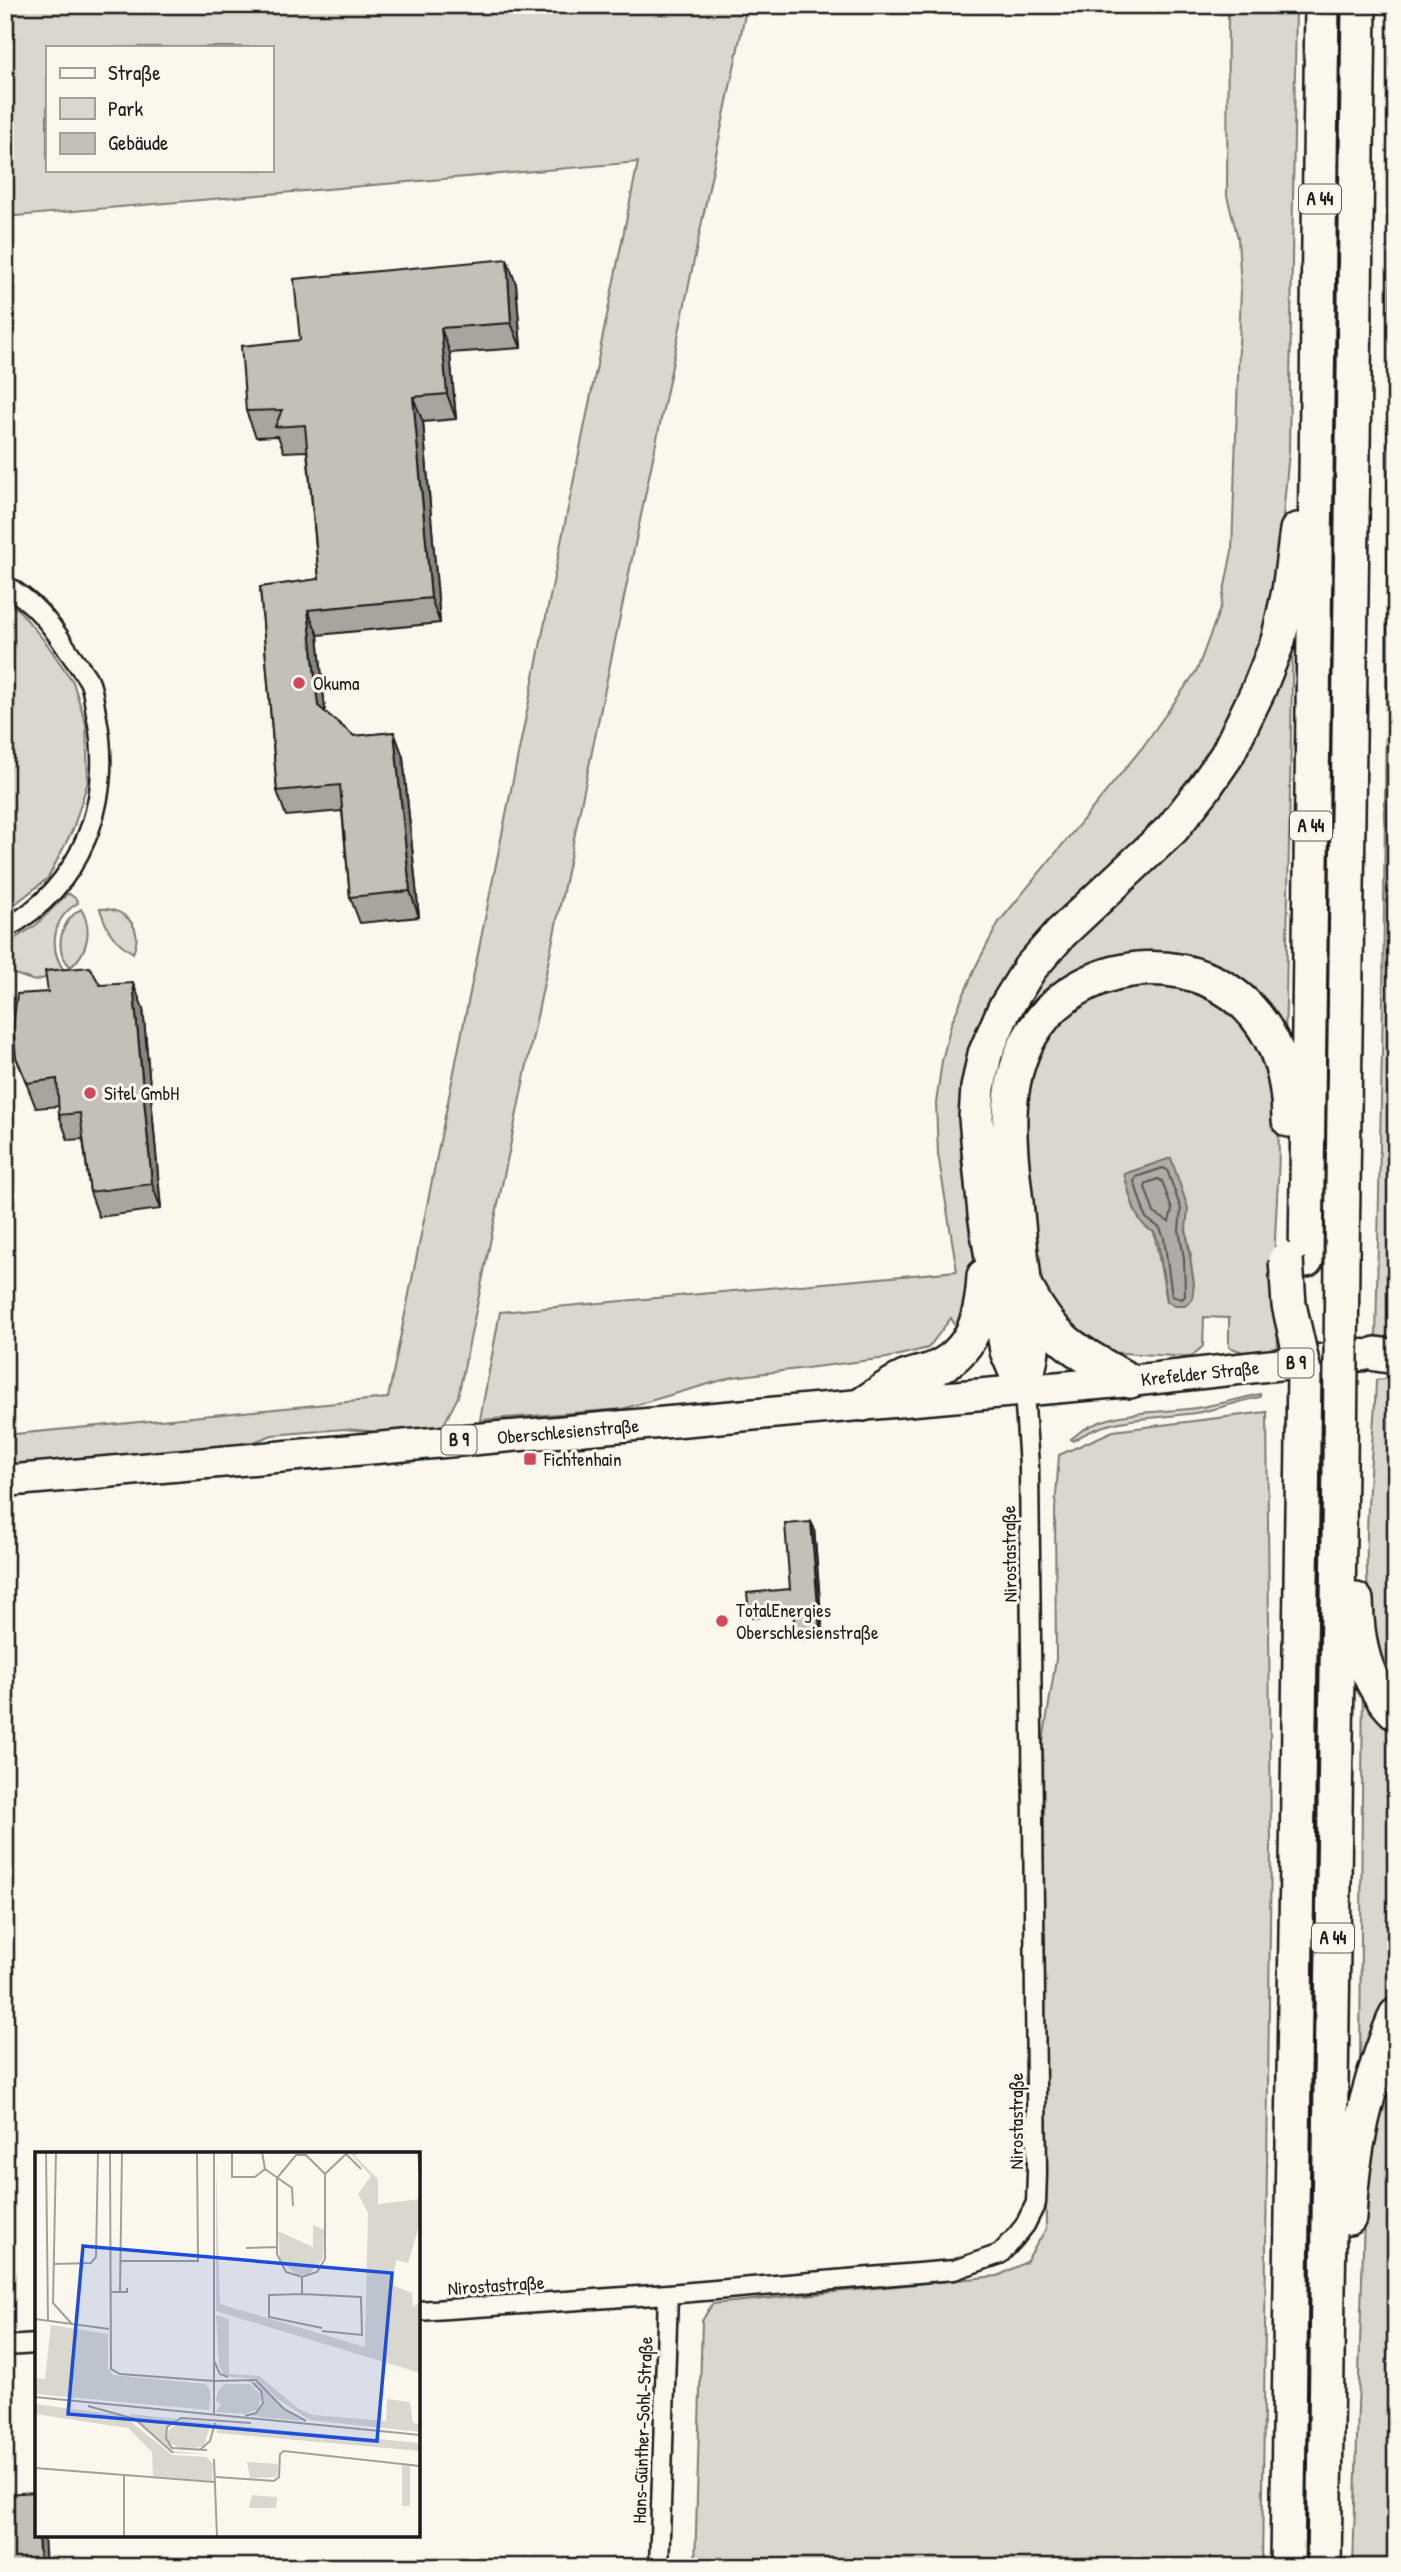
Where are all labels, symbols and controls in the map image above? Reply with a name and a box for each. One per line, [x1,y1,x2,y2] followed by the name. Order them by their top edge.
[46,46,273,172] legend
[108,58,161,87] text: Straße
[108,94,143,123] text: Park
[108,128,168,157] text: Gebäude
[1299,184,1341,214] road number: A 44
[313,670,360,696] place label: Okuma
[291,675,307,691] marker: Okuma
[1290,812,1332,840] road number: A 44
[104,1080,179,1106] place label: Sitel GmbH
[82,1085,98,1101] marker: Sitel GmbH
[1278,1348,1314,1378] road number: B 9
[1140,1354,1261,1392] street label: Krefelder Straße
[496,1412,641,1450] street label: Oberschlesienstraße
[442,1426,476,1455] road number: B 9
[543,1446,622,1472] place label: Fichtenhain
[522,1451,538,1467] marker: Fichtenhain
[995,1505,1023,1603] street label: Nirostastraße
[736,1597,879,1645] place label: TotalEnergies Oberschlesienstraße
[714,1613,730,1629] marker: TotalEnergies Oberschlesienstraße
[1312,1924,1354,1952] road number: A 44
[1003,2072,1029,2169] street label: Nirostastraße
[35,2152,420,2537] inset map
[447,2269,546,2301] street label: Nirostastraße
[626,2336,658,2524] street label: Hans-Günther-Sohl-Straße

